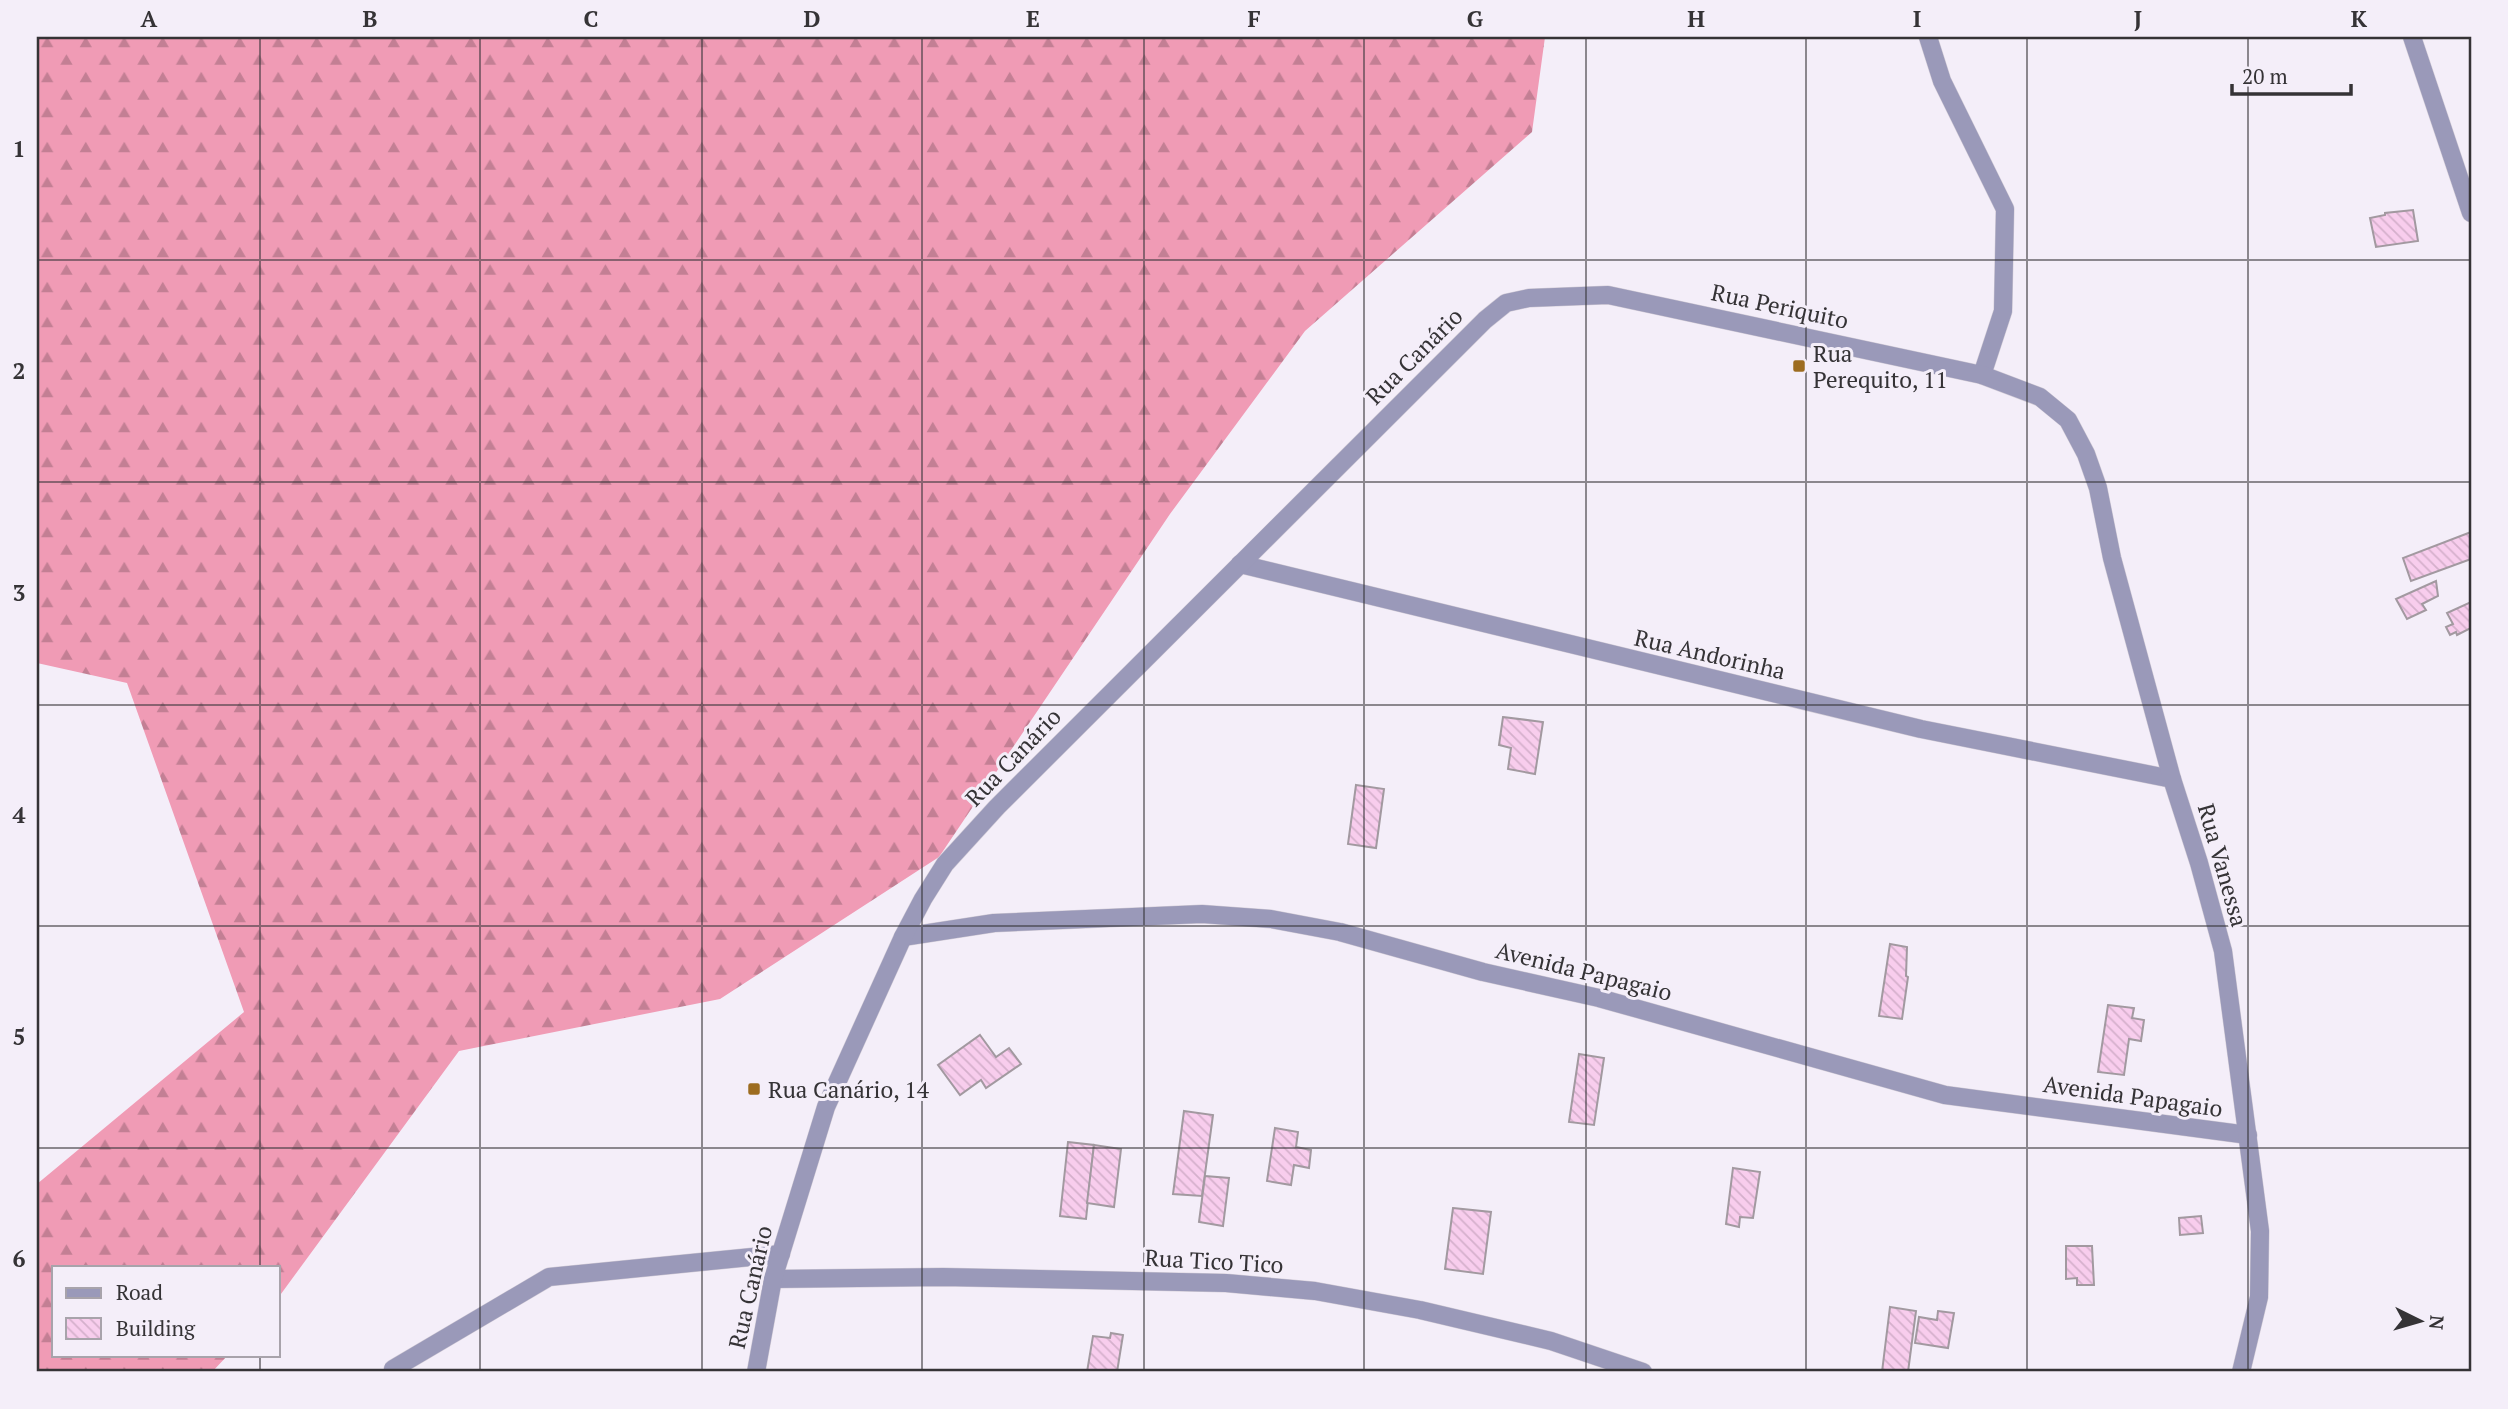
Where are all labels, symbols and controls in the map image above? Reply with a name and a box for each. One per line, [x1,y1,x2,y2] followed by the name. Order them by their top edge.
[141,3,158,34] text: A
[363,3,378,34] text: B
[584,3,599,34] text: C
[804,3,821,34] text: D
[1026,3,1040,34] text: E
[1247,3,1261,34] text: F
[1467,3,1484,34] text: G
[1687,3,1705,34] text: H
[1913,3,1921,34] text: I
[2134,3,2142,34] text: J
[2351,3,2368,34] text: K
[2232,52,2350,96] scale bar
[2242,62,2288,90] text: 20 m
[13,133,26,164] text: 1
[1709,276,1851,336] street label: Rua Periquito
[1359,301,1469,411] street label: Rua Canário
[1813,338,1948,395] place label: Rua Perequito, 11
[13,355,26,386] text: 2
[1791,358,1807,374] marker: Rua Perequito, 11
[13,577,26,608] text: 3
[1631,622,1789,687] street label: Rua Andorinha
[958,701,1068,813] street label: Rua Canário
[13,799,26,830] text: 4
[2191,800,2255,931] street label: Rua Vanessa
[1493,934,1675,1008] street label: Avenida Papagaio
[13,1021,26,1052] text: 5
[2041,1068,2225,1124] street label: Avenida Papagaio
[768,1074,930,1105] place label: Rua Canário, 14
[746,1081,762,1097] marker: Rua Canário, 14
[721,1222,779,1352] street label: Rua Canário
[1144,1242,1284,1280] street label: Rua Tico Tico
[13,1243,26,1274] text: 6
[52,1266,280,1356] legend
[116,1278,163,1306] text: Road
[2386,1286,2456,1356] north arrow
[116,1314,196,1342] text: Building
[2424,1314,2451,1331] text: N

